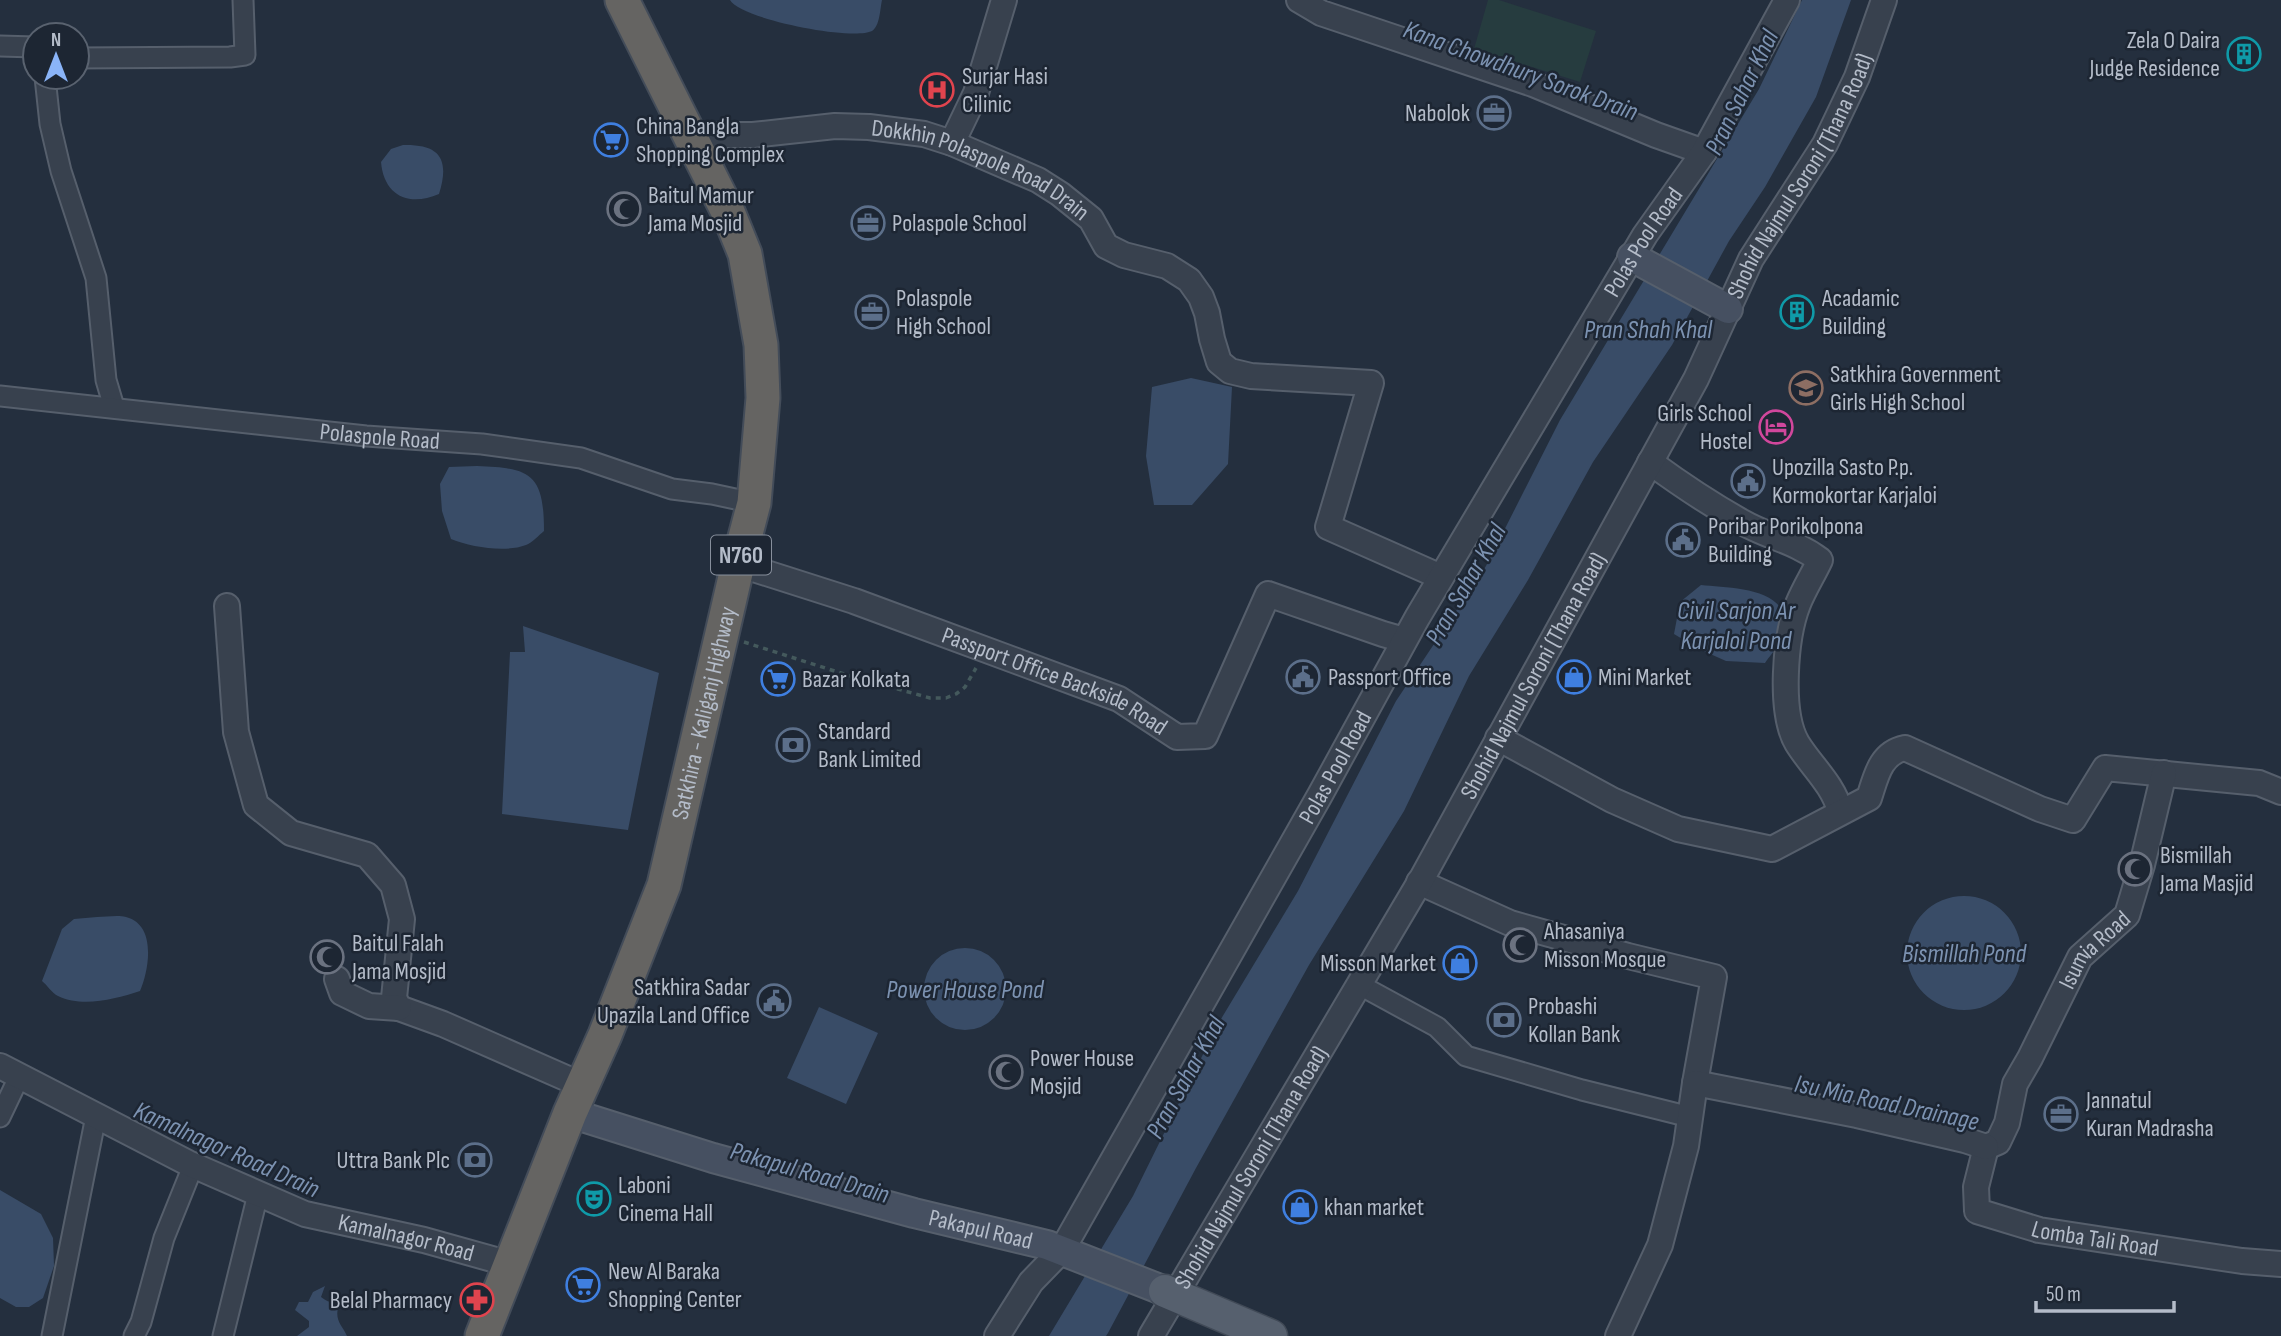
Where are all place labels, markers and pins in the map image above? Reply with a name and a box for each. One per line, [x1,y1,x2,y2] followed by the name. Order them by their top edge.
[2088,26,2220,83] place label: Zela O Daira Judge Residence
[2225,35,2263,73] building icon: Zela O Daira Judge Residence
[962,62,1048,119] place label: Surjar Hasi Cilinic
[918,71,956,109] hospital icon: Surjar Hasi Cilinic
[1475,94,1513,132] office icon: Nabolok
[1405,99,1470,128] place label: Nabolok
[636,112,784,169] place label: China Bangla Shopping Complex
[592,121,630,159] supermarket icon: China Bangla Shopping Complex
[647,181,754,238] place label: Baitul Mamur Jama Mosjid
[605,190,643,228] mosque icon: Baitul Mamur Jama Mosjid
[849,204,887,242] office icon: Polaspole School
[892,209,1027,238] place label: Polaspole School
[896,284,991,341] place label: Polaspole High School
[1821,284,1900,341] place label: Acadamic Building
[853,293,891,331] office icon: Polaspole High School
[1778,293,1816,331] building icon: Acadamic Building
[1830,360,2001,417] place label: Satkhira Government Girls High School
[1787,369,1825,407] school or university icon: Satkhira Government Girls High School
[1657,399,1752,456] place label: Girls School Hostel
[1757,408,1795,446] hotel icon: Girls School Hostel
[1772,453,1937,510] place label: Upozilla Sasto P.p. Kormokortar Karjaloi
[1729,462,1767,500] public building icon: Upozilla Sasto P.p. Kormokortar Karjaloi
[1708,512,1863,569] place label: Poribar Porikolpona Building
[1664,521,1702,559] public building icon: Poribar Porikolpona Building
[1284,658,1322,696] public building icon: Passport Office
[1555,658,1593,696] shop icon: Mini Market
[759,660,797,698] supermarket icon: Bazar Kolkata
[1328,663,1451,692] place label: Passport Office
[1598,663,1691,692] place label: Mini Market
[802,665,910,694] place label: Bazar Kolkata
[818,717,921,774] place label: Standard Bank Limited
[774,726,812,764] bank icon: Standard Bank Limited
[2159,841,2254,898] place label: Bismillah Jama Masjid
[2116,850,2154,888] mosque icon: Bismillah Jama Masjid
[1543,917,1666,974] place label: Ahasaniya Misson Mosque
[1501,926,1539,964] mosque icon: Ahasaniya Misson Mosque
[351,929,446,986] place label: Baitul Falah Jama Mosjid
[308,938,346,976] mosque icon: Baitul Falah Jama Mosjid
[1441,944,1479,982] shop icon: Misson Market
[1320,949,1436,978] place label: Misson Market
[597,973,750,1030] place label: Satkhira Sadar Upazila Land Office
[755,982,793,1020] public building icon: Satkhira Sadar Upazila Land Office
[1528,992,1620,1049] place label: Probashi Kollan Bank
[1485,1001,1523,1039] bank icon: Probashi Kollan Bank
[1030,1044,1134,1101] place label: Power House Mosjid
[987,1053,1025,1091] mosque icon: Power House Mosjid
[2085,1086,2214,1143] place label: Jannatul Kuran Madrasha
[2042,1095,2080,1133] office icon: Jannatul Kuran Madrasha
[456,1141,494,1179] bank icon: Uttra Bank Plc
[337,1146,450,1175] place label: Uttra Bank Plc
[618,1171,713,1228] place label: Laboni Cinema Hall
[575,1180,613,1218] theatre icon: Laboni Cinema Hall
[1281,1188,1319,1226] shop icon: khan market
[1324,1193,1424,1222] place label: khan market
[608,1257,742,1314] place label: New Al Baraka Shopping Center
[564,1266,602,1304] supermarket icon: New Al Baraka Shopping Center
[458,1281,496,1319] pharmacy icon: Belal Pharmacy
[330,1286,452,1315] place label: Belal Pharmacy

